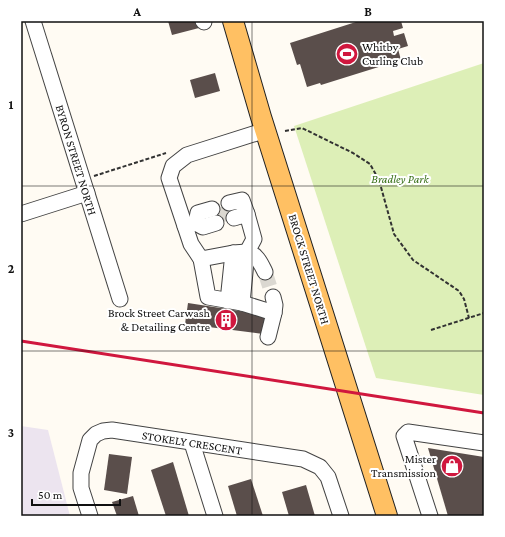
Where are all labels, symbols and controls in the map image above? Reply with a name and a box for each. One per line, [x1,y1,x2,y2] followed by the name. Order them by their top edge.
[132,4,141,19] text: A
[364,4,372,19] text: B
[362,40,423,68] place label: Whitby Curling Club
[334,41,360,67] sports icon: Whitby Curling Club
[9,97,14,112] text: 1
[53,103,100,217] street label: BYRON STREET NORTH
[371,172,429,186] park label: Bradley Park
[286,212,332,326] street label: BROCK STREET NORTH
[8,261,15,276] text: 2
[108,306,211,334] place label: Brock Street Carwash & Detailing Centre
[213,307,239,333] building icon: Brock Street Carwash & Detailing Centre
[8,425,14,440] text: 3
[141,428,244,458] street label: STOKELY CRESCENT
[371,452,437,480] place label: Mister Transmission
[439,453,465,479] shop icon: Mister Transmission
[32,481,120,507] scale bar
[38,488,63,502] text: 50 m

